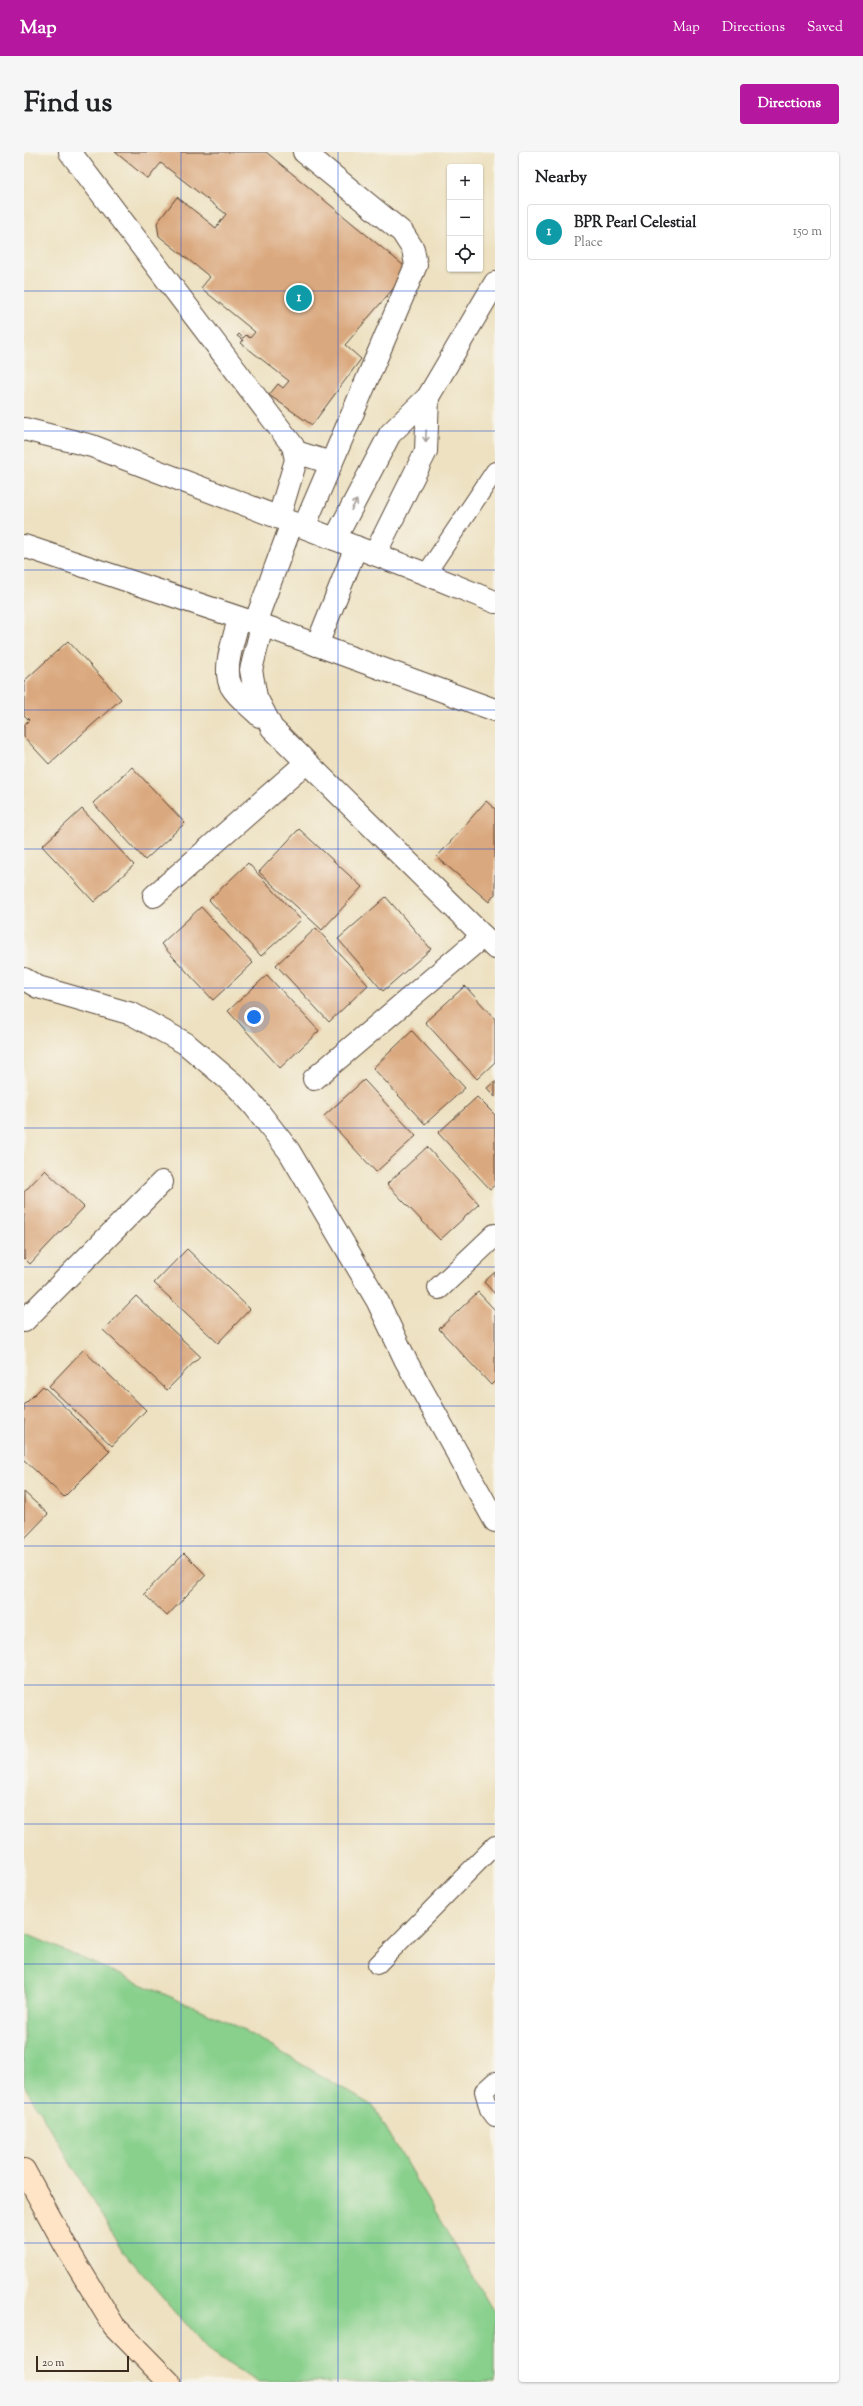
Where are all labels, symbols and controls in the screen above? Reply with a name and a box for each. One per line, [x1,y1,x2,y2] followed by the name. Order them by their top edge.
[20,15,57,42] text: Map
[673,18,700,38] text: Map
[722,18,785,38] text: Directions
[807,18,843,38] text: Saved
[24,84,112,124] text: Find us
[740,84,839,124] button: Directions
[447,164,483,272] map controls
[447,164,483,200] button: +
[535,166,587,190] text: Nearby
[447,200,483,236] button: −
[574,213,696,234] text: BPR Pearl Celestial
[547,223,551,241] text: 1
[793,223,822,241] text: 150 m
[574,234,603,252] text: Place
[447,236,483,272] button: locate
[286,283,312,313] pin: 1
[423,429,430,442] one-way arrow
[351,499,359,511] one-way arrow
[244,1007,264,1027] your location
[36,2354,129,2373] scale bar
[42,2355,64,2371] text: 20 m

